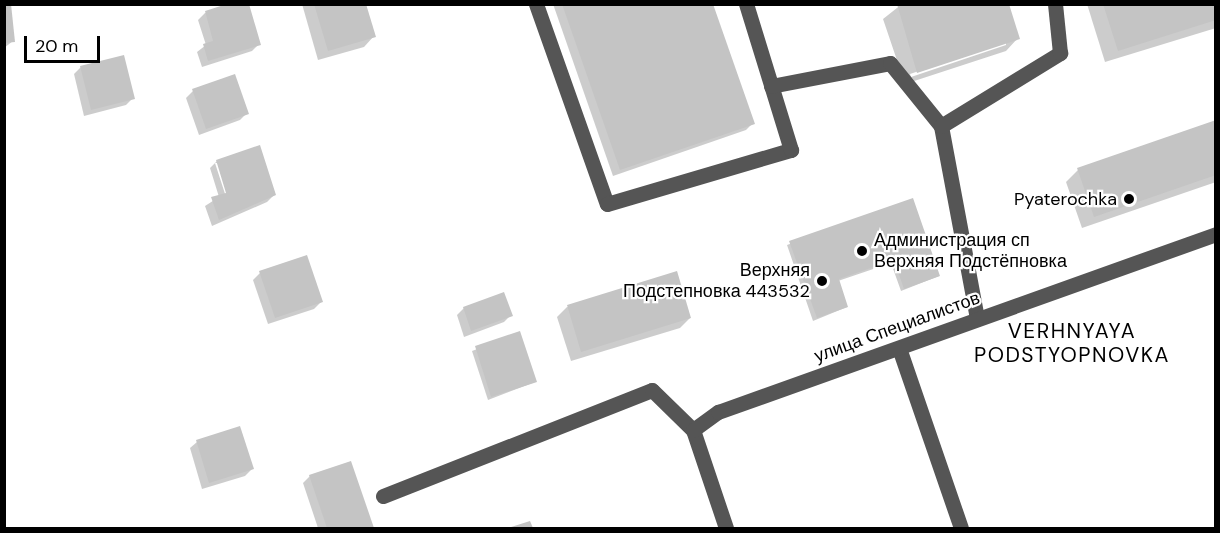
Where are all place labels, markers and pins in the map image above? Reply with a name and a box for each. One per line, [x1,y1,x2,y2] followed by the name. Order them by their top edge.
[1014,188,1117,210] place label: Pyaterochka
[1122,192,1136,206] marker: Pyaterochka
[874,230,1067,272] place label: Администрация сп Верхняя Подстёпновка
[855,244,869,258] marker: Администрация сп Верхняя Подстёпновка
[623,260,810,302] place label: Верхняя Подстепновка 443532
[815,274,829,288] marker: Верхняя Подстепновка 443532

